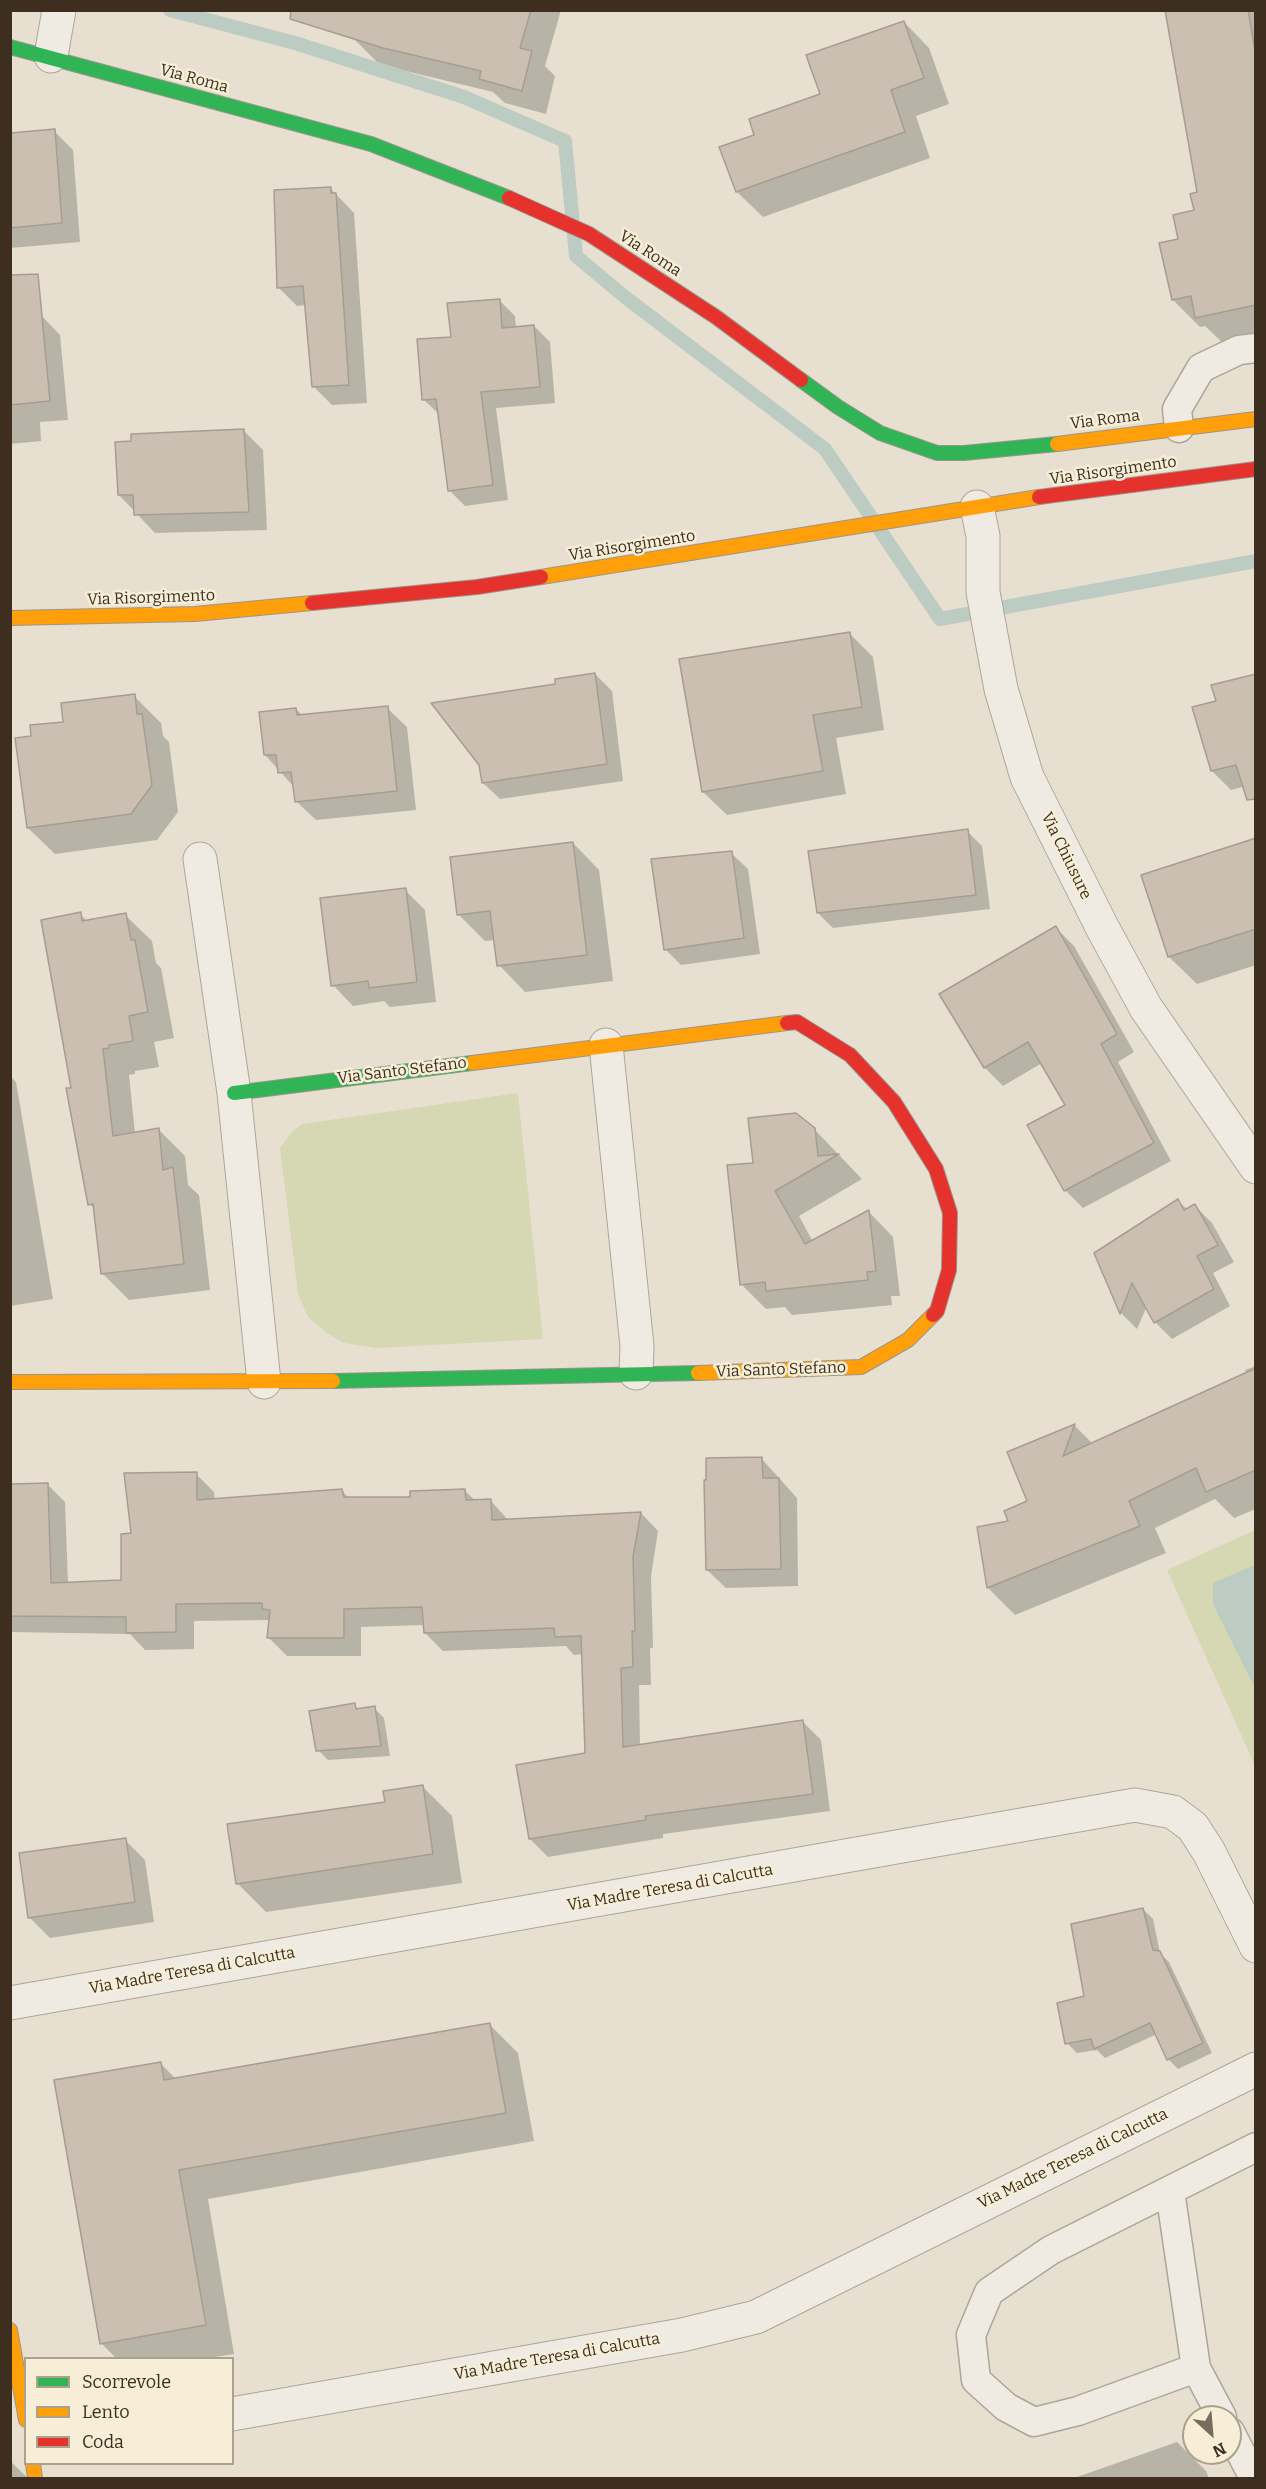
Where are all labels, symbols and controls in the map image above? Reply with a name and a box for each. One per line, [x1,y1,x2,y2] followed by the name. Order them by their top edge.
[158,61,230,97] street label: Via Roma
[615,227,685,281] street label: Via Roma
[1069,406,1141,434] street label: Via Roma
[1048,453,1178,489] street label: Via Risorgimento
[567,527,697,565] street label: Via Risorgimento
[87,586,215,610] street label: Via Risorgimento
[1037,809,1095,903] street label: Via Chiusure
[336,1054,468,1088] street label: Via Santo Stefano
[716,1358,846,1382] street label: Via Santo Stefano
[565,1860,775,1916] street label: Via Madre Teresa di Calcutta
[87,1943,297,1999] street label: Via Madre Teresa di Calcutta
[975,2105,1171,2213] street label: Via Madre Teresa di Calcutta
[452,2329,662,2385] street label: Via Madre Teresa di Calcutta
[24,2357,234,2465] legend
[82,2371,171,2393] text: Scorrevole
[82,2401,130,2423] text: Lento
[1182,2405,1242,2465] north arrow
[82,2431,124,2453] text: Coda
[1210,2439,1229,2461] text: N

